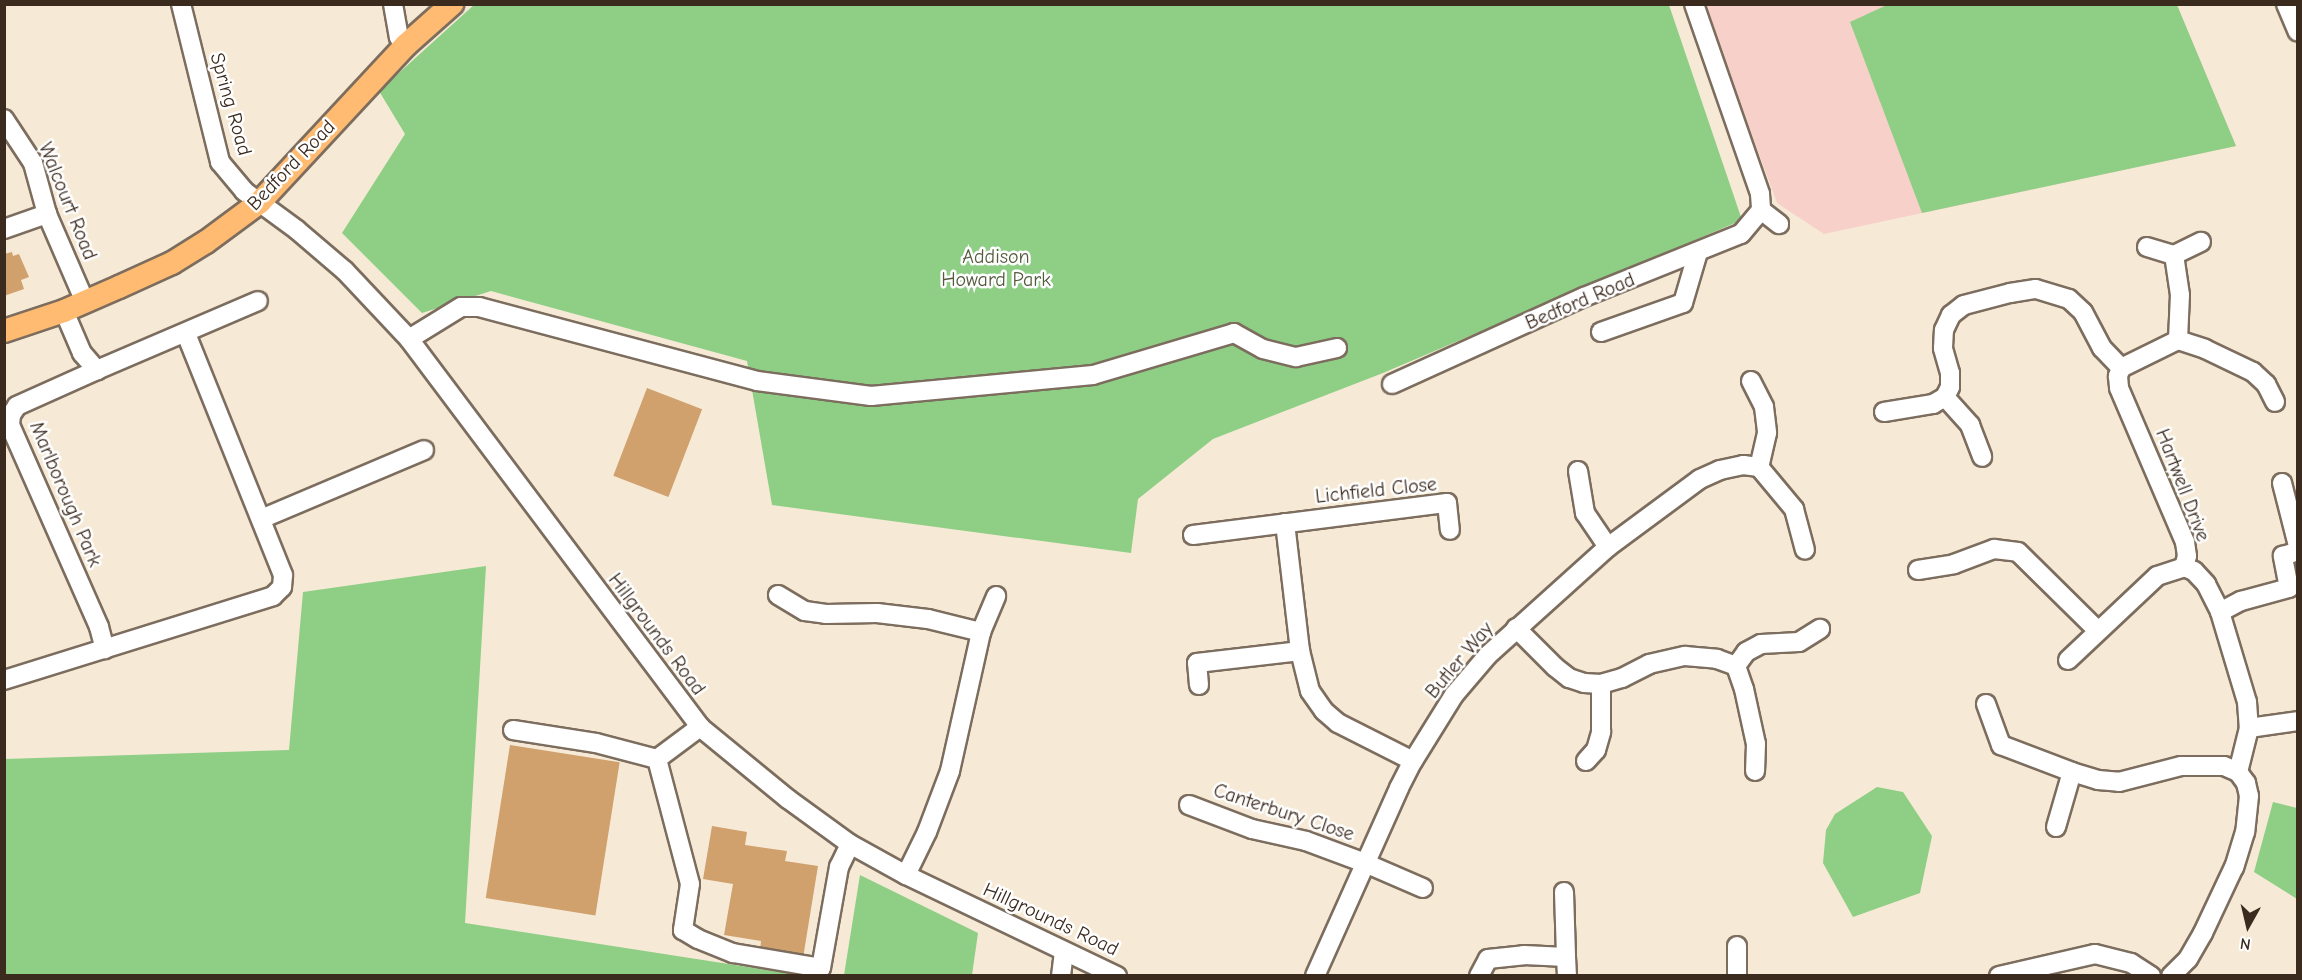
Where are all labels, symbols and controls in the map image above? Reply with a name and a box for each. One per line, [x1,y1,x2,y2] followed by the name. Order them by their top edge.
[205,50,257,158] street label: Spring Road
[242,115,340,215] street label: Bedford Road
[34,139,102,263] street label: Walcourt Road
[941,245,1051,292] park label: Addison Howard Park
[1522,267,1638,335] street label: Bedford Road
[25,418,107,570] street label: Marlborough Park
[2151,425,2215,545] street label: Hartwell Drive
[1314,472,1438,508] street label: Lichfield Close
[603,568,711,700] street label: Hillgrounds Road
[1420,617,1498,703] street label: Butler Way
[1211,778,1357,846] street label: Canterbury Close
[979,877,1123,961] street label: Hillgrounds Road
[2218,896,2278,956] north arrow
[2239,934,2252,953] text: N

